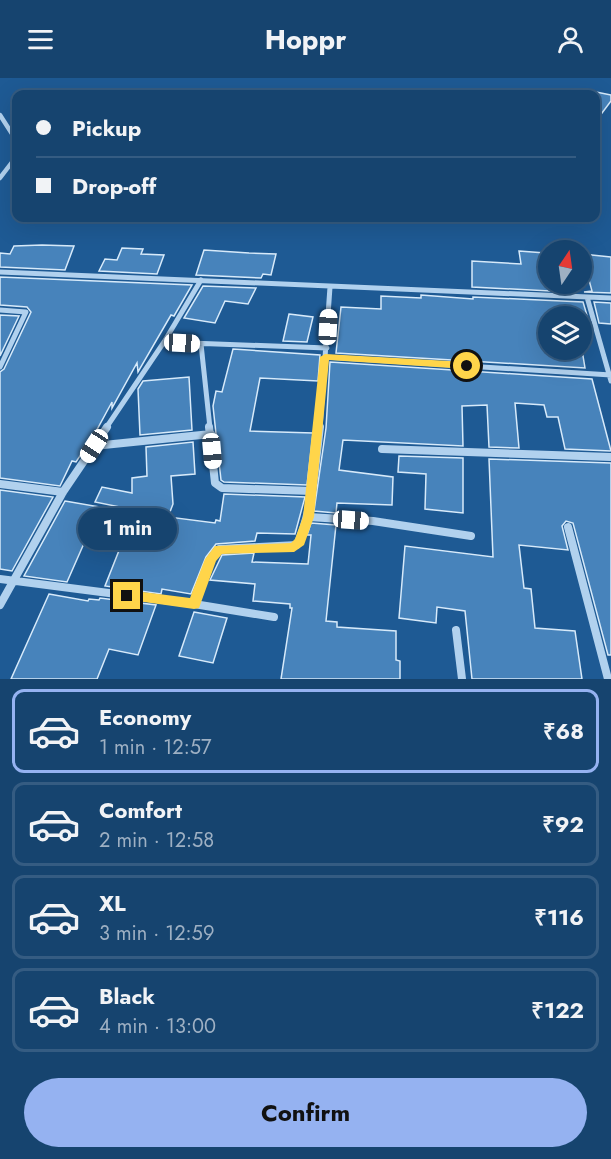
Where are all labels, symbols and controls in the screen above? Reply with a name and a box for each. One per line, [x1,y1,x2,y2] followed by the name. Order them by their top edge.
[265,20,346,59] text: Hoppr
[24,23,57,56] icon: menu
[554,23,587,56] icon: person
[72,112,141,144] text: Pickup
[72,170,156,202] text: Drop-off
[538,240,592,294] north arrow
[538,240,592,360] map controls
[538,306,592,360] button: layers
[318,309,338,345] car
[164,333,200,353] car
[453,352,480,379] route start
[77,426,111,466] car
[201,432,223,470] car
[78,509,176,551] callout: 1 min
[332,510,370,530] car
[103,514,152,543] text: 1 min
[113,582,140,609] route end
[99,701,191,733] text: Economy
[27,704,81,758] icon: car
[543,715,584,747] text: ₹68
[99,733,211,762] text: 1 min · 12:57
[99,794,182,826] text: Comfort
[27,797,81,851] icon: car
[542,808,584,840] text: ₹92
[99,826,214,855] text: 2 min · 12:58
[99,887,126,919] text: XL
[27,890,81,944] icon: car
[534,901,584,933] text: ₹116
[99,919,214,948] text: 3 min · 12:59
[99,980,155,1012] text: Black
[27,983,81,1037] icon: car
[531,994,584,1026] text: ₹122
[99,1012,216,1041] text: 4 min · 13:00
[24,1078,587,1147] button: Confirm

